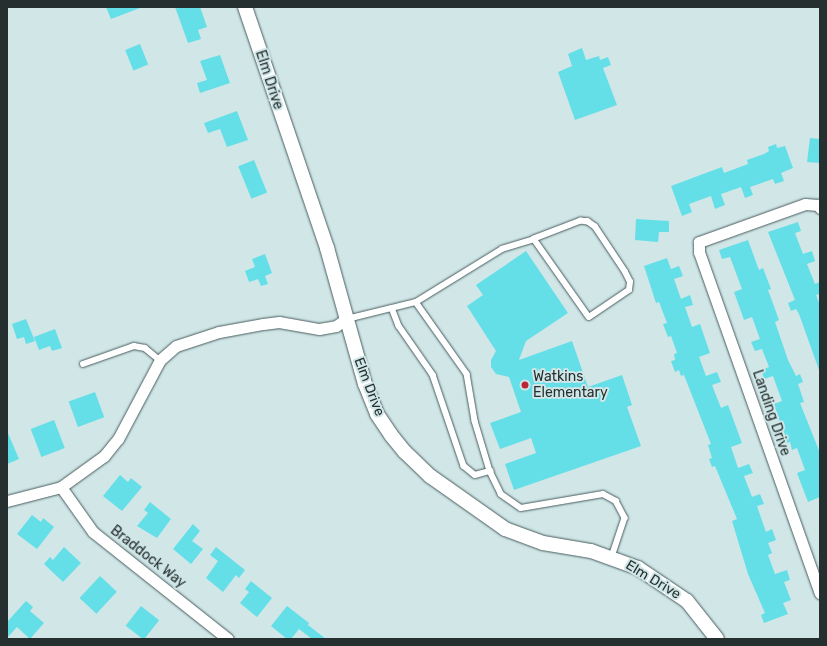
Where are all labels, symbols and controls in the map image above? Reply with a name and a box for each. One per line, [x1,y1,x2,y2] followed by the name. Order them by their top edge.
[252,48,286,112] street label: Elm Drive
[350,355,388,419] street label: Elm Drive
[748,368,794,458] street label: Landing Drive
[533,369,608,402] place label: Watkins Elementary
[520,380,530,390] marker: Watkins Elementary
[107,522,189,592] street label: Braddock Way
[622,557,684,603] street label: Elm Drive

